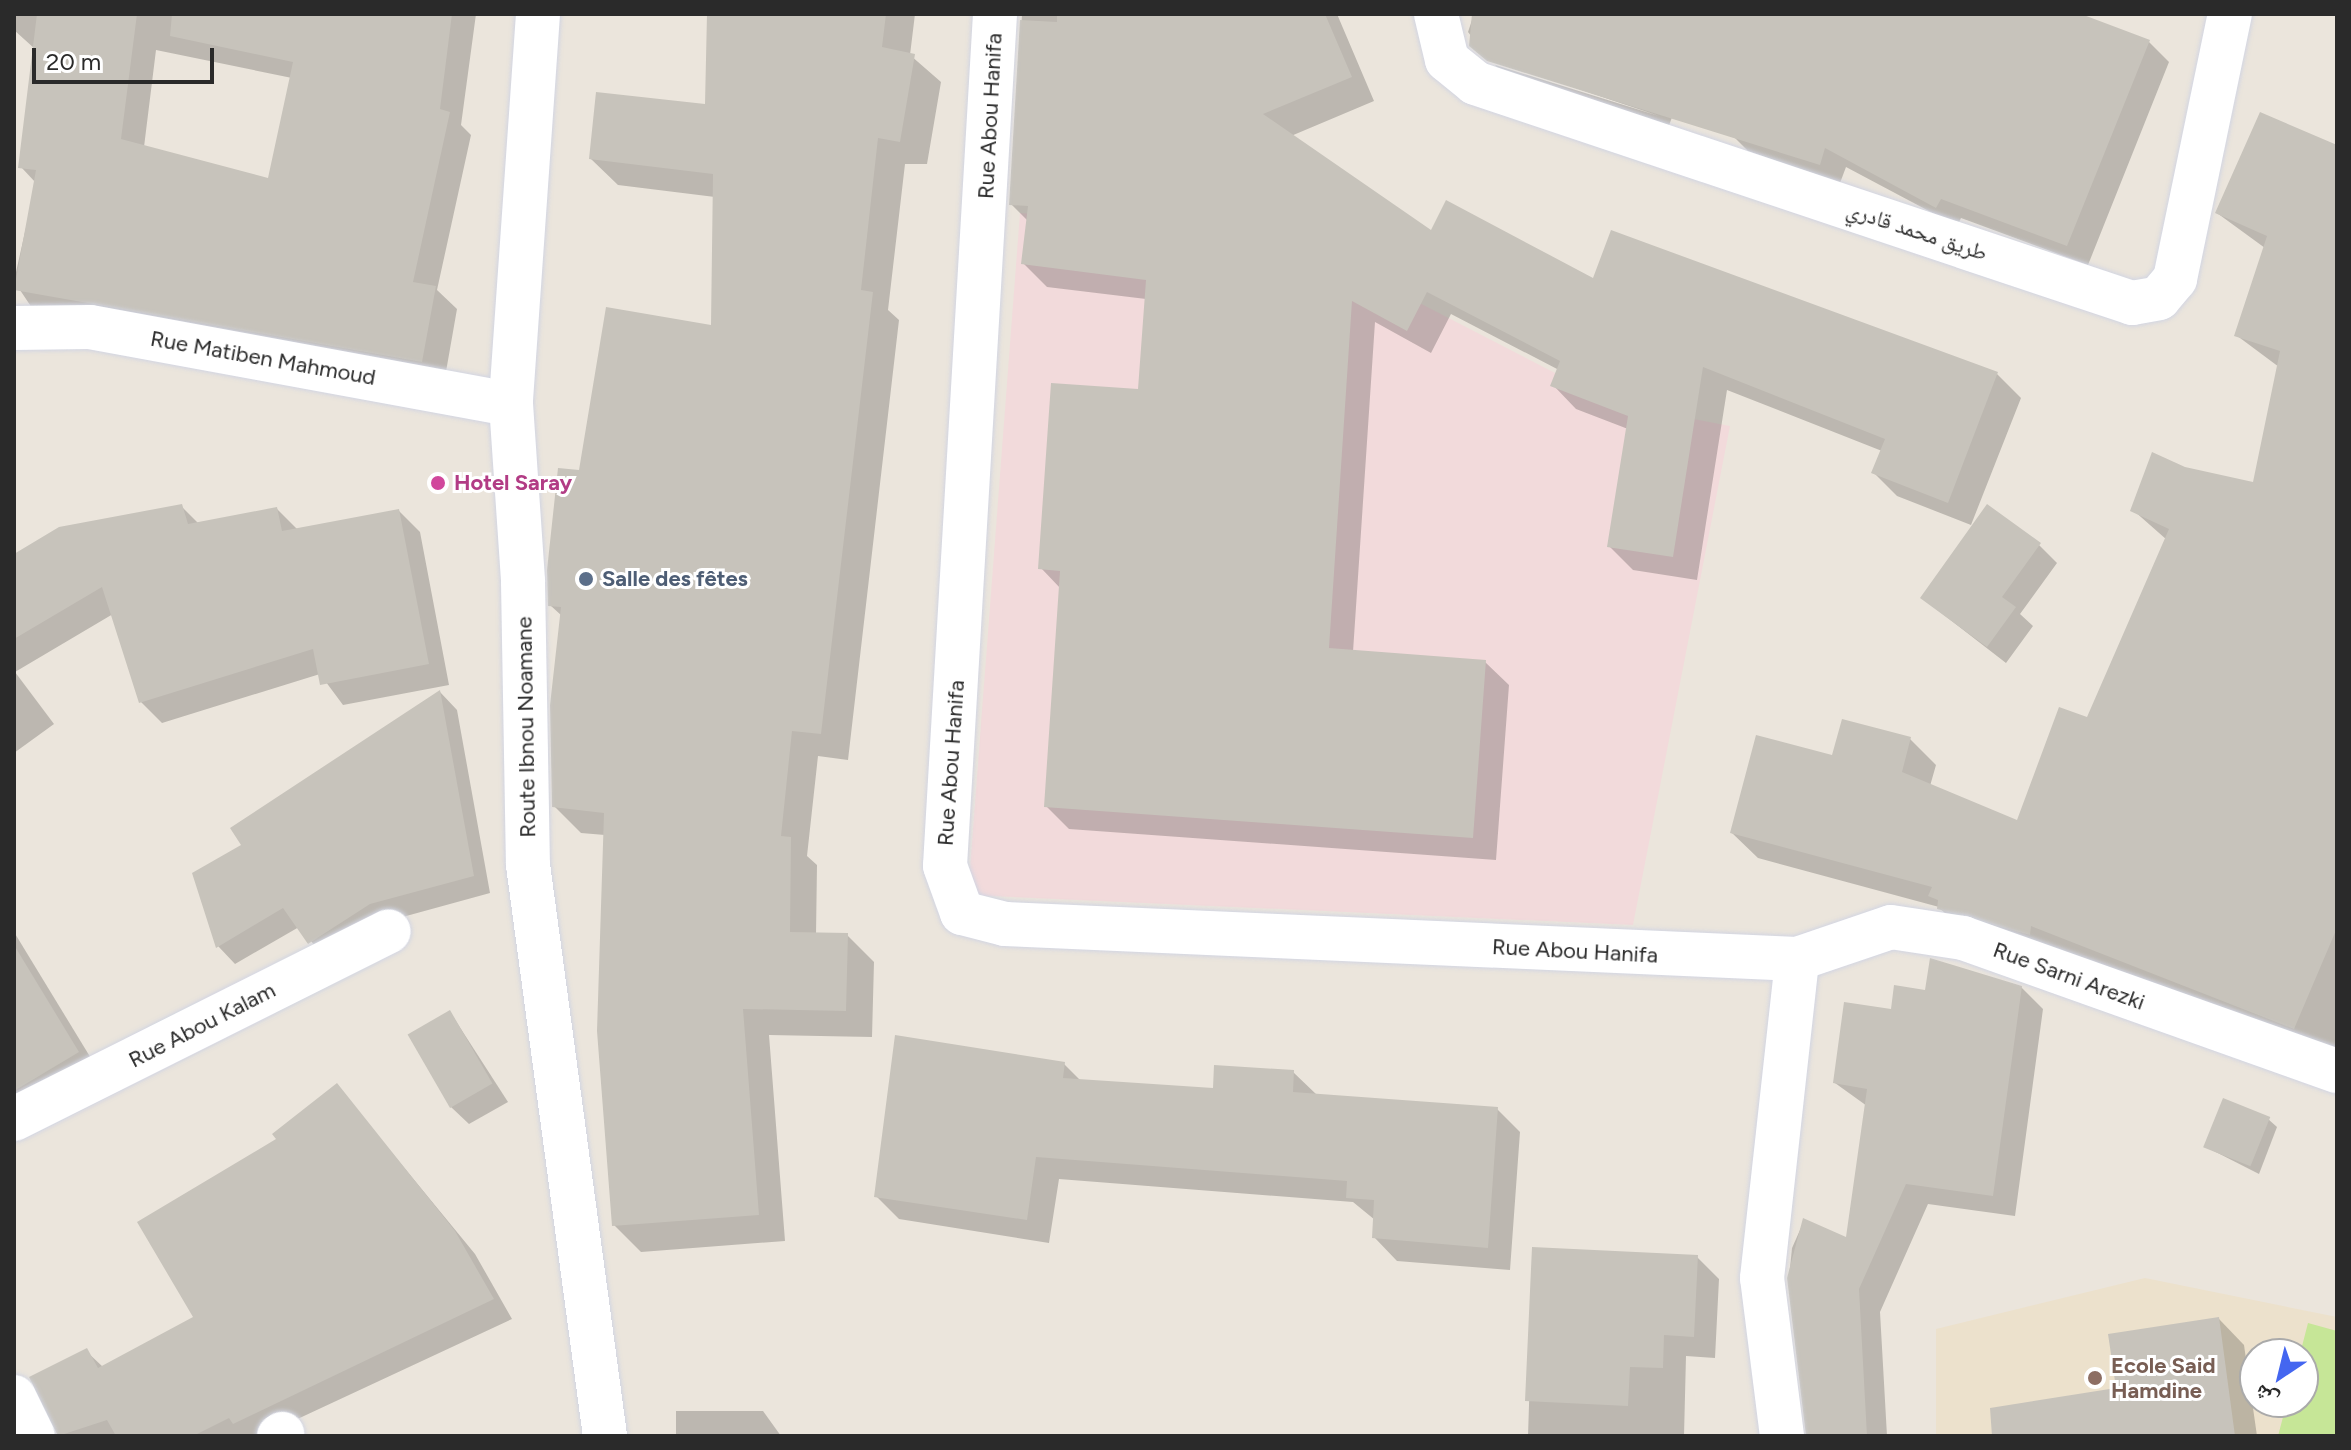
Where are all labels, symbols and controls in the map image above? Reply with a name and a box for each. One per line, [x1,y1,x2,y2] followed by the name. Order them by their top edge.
[36,32,218,82] scale bar
[972,32,1008,200] street label: Rue Abou Hanifa
[46,47,101,76] text: 20 m
[1843,196,1991,266] street label: طريق محمد قادري
[148,325,378,391] street label: Rue Matiben Mahmoud
[454,470,572,496] place label: Hotel Saray
[429,474,447,492] marker: Hotel Saray
[602,566,748,592] place label: Salle des fêtes
[577,570,595,588] marker: Salle des fêtes
[511,616,541,838] street label: Route Ibnou Noamane
[932,679,970,847] street label: Rue Abou Hanifa
[1491,933,1659,969] street label: Rue Abou Hanifa
[1990,936,2148,1016] street label: Rue Sarni Arezki
[124,977,280,1073] street label: Rue Abou Kalam
[2239,1338,2319,1418] north arrow
[2111,1352,2216,1404] place label: Ecole Said Hamdine
[2086,1369,2104,1387] marker: Ecole Said Hamdine
[2249,1379,2283,1414] text: ش

